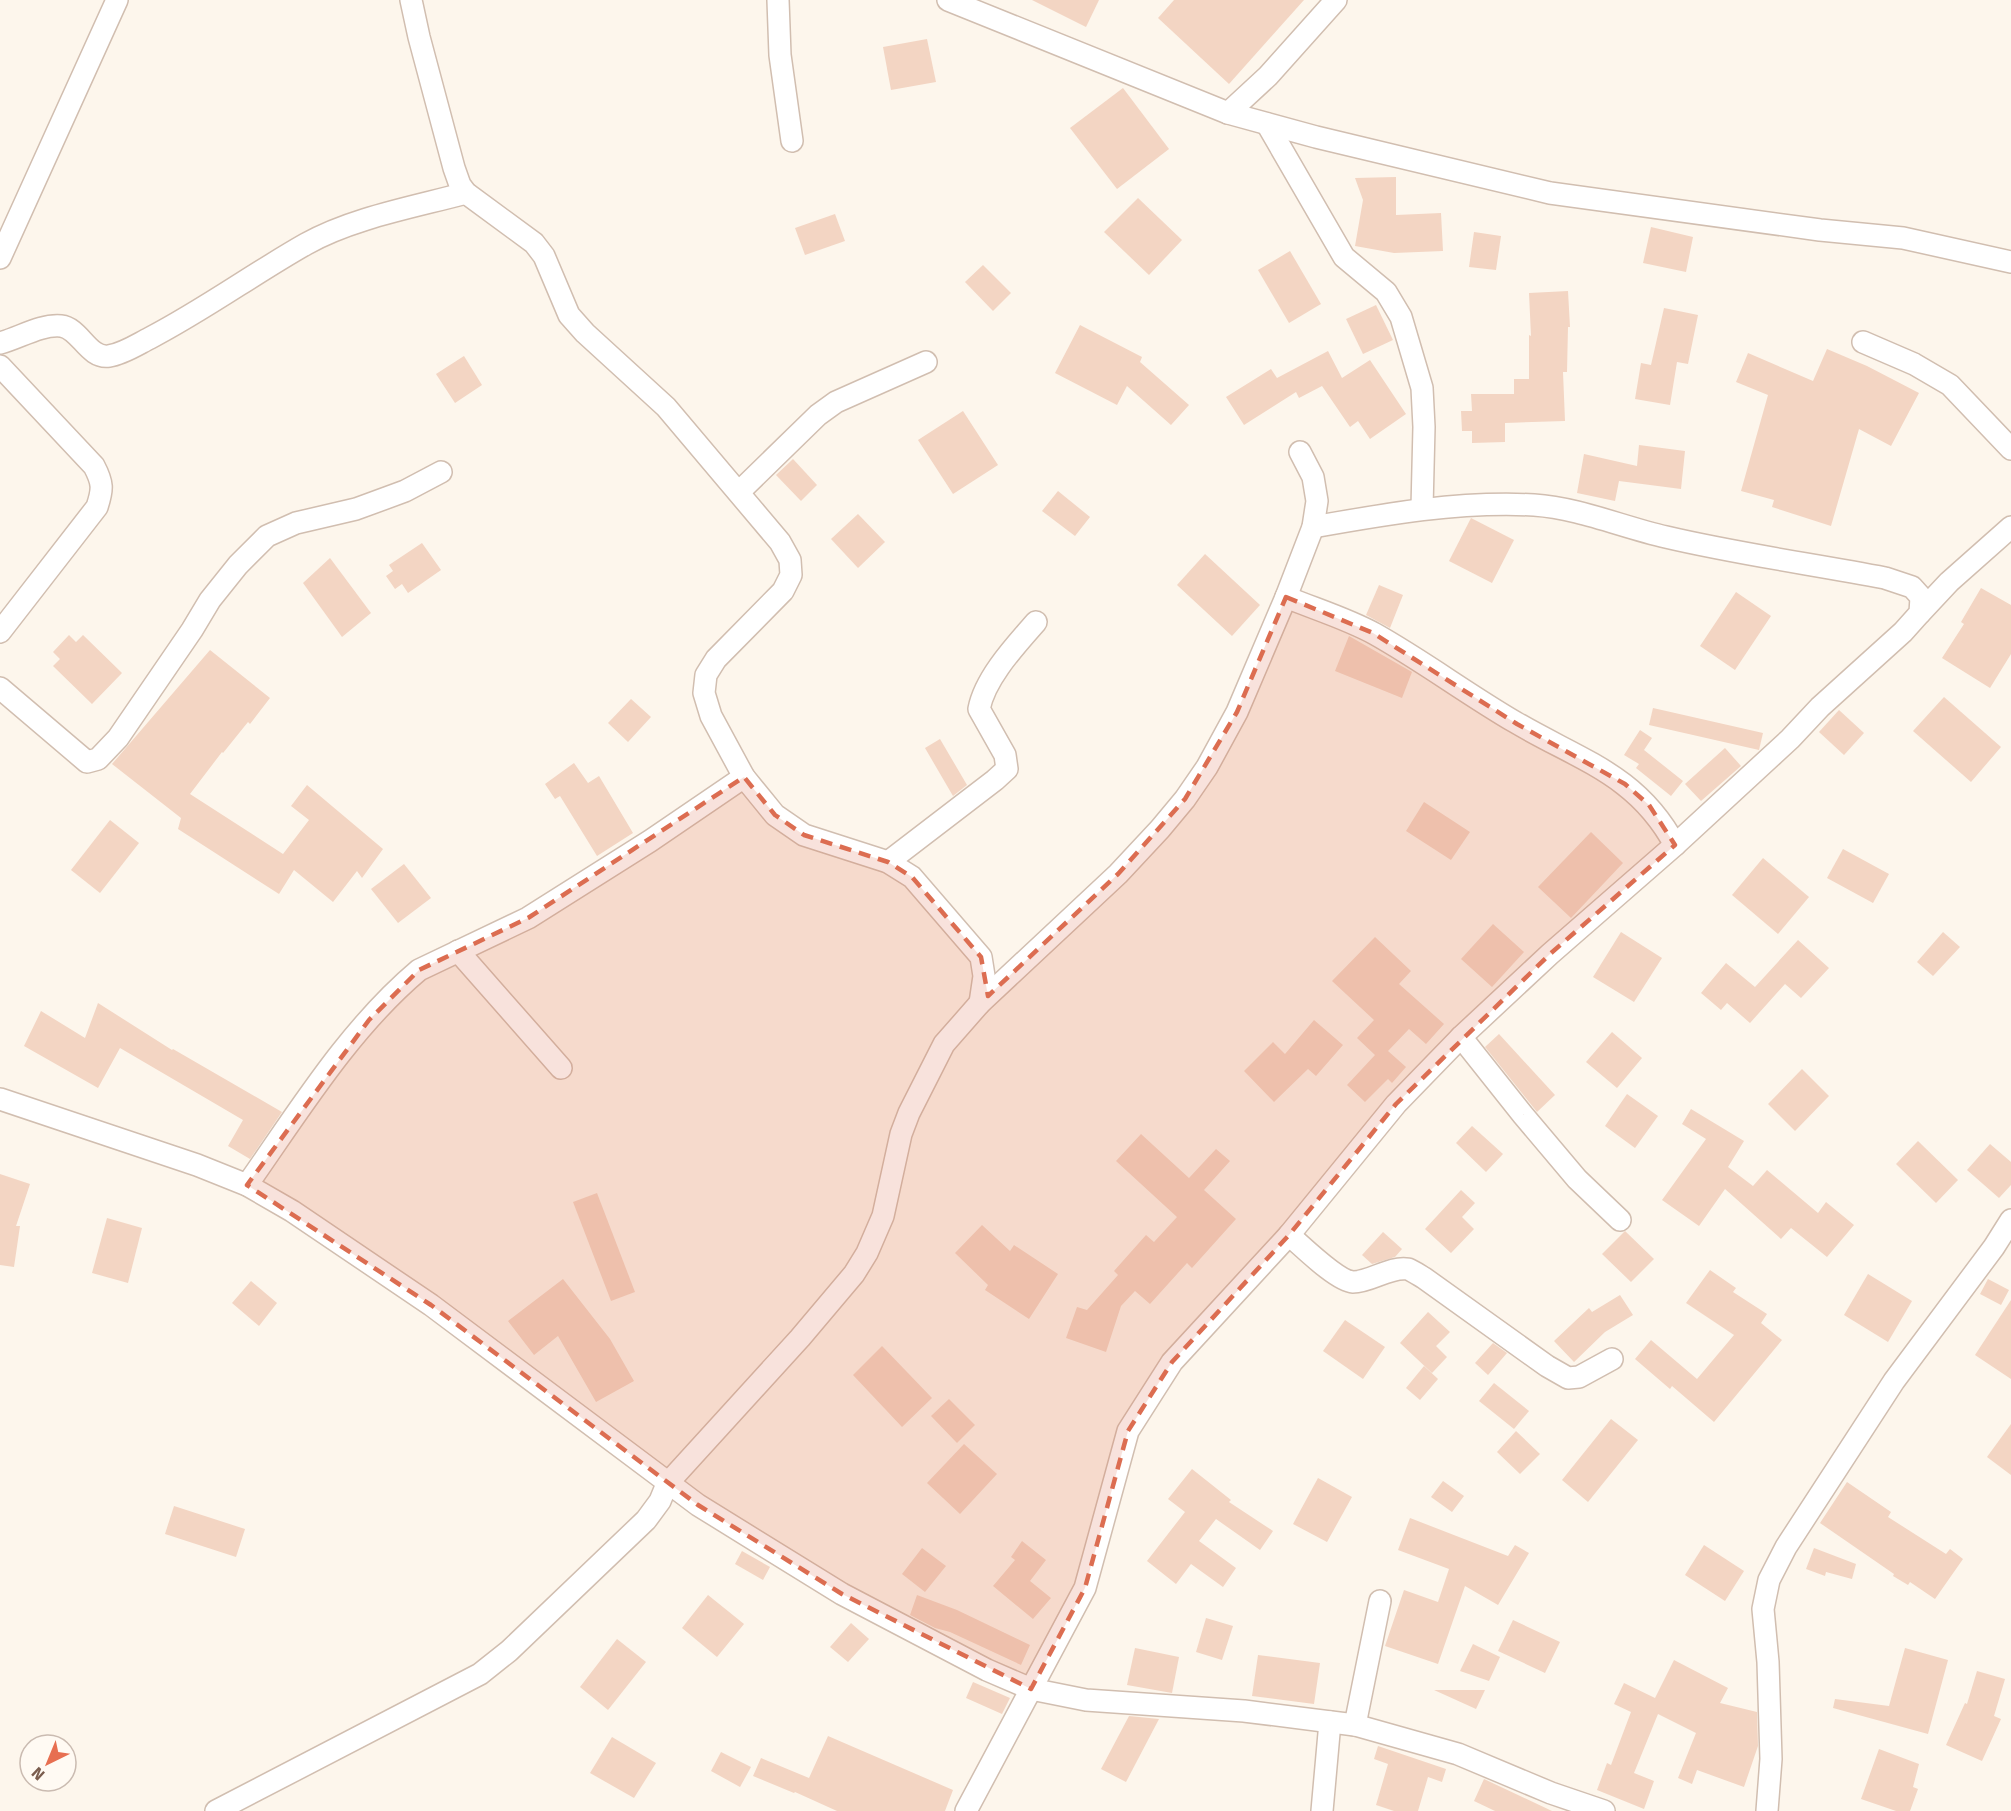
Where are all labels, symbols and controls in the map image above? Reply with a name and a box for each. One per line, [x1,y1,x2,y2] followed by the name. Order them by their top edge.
[18,1733,78,1793] north arrow
[28,1763,48,1784] text: N

